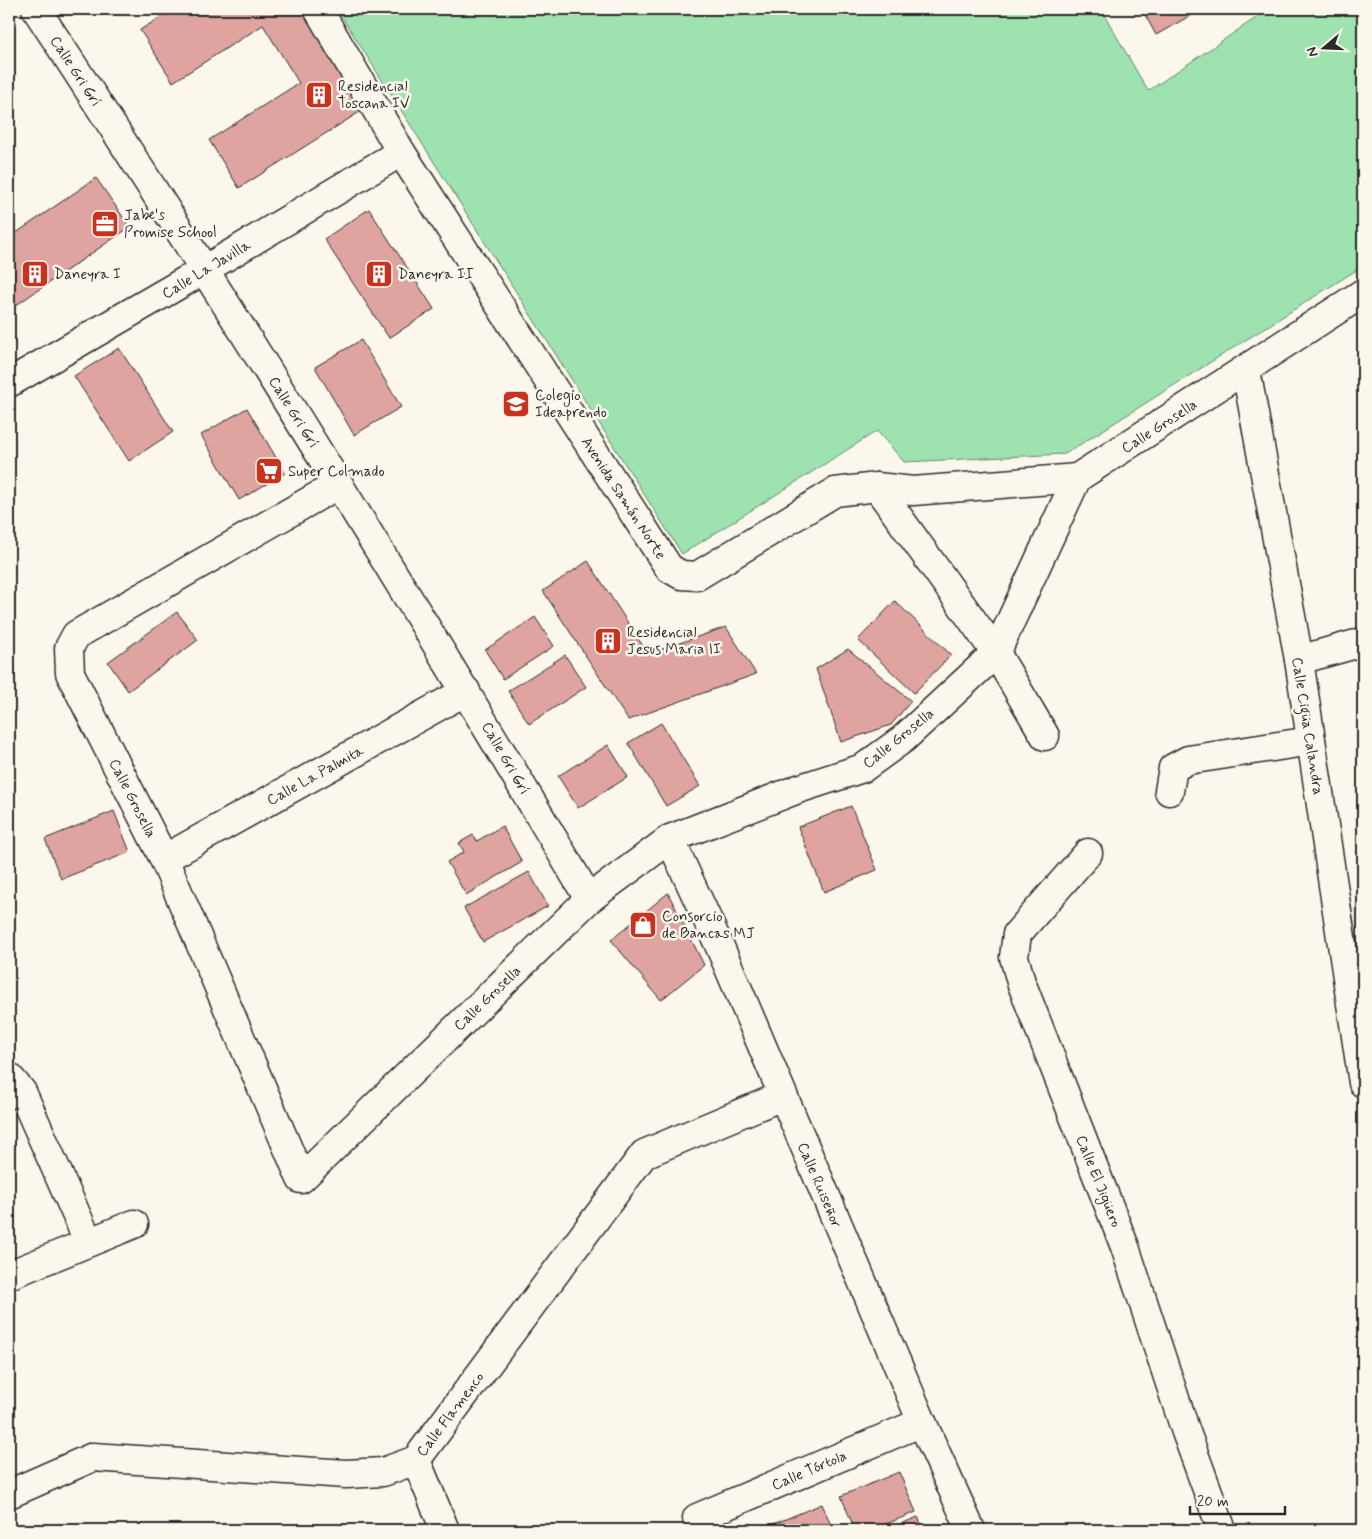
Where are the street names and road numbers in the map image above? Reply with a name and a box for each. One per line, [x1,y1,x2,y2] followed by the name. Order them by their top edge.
[45,32,106,111] street label: Calle Gri Grí
[159,235,255,304] street label: Calle La Javilla
[263,373,323,452] street label: Calle Gri Grí
[1118,395,1201,459] street label: Calle Grosella
[576,433,670,564] street label: Avenida Samán Norte
[1285,656,1328,797] street label: Calle Cigüa Calandra
[859,704,938,774] street label: Calle Grosella
[476,719,534,798] street label: Calle Gri Grí
[264,741,368,811] street label: Calle La Palmita
[104,756,161,841] street label: Calle Grosella
[450,962,526,1036] street label: Calle Grosella
[1070,1132,1126,1231] street label: Calle El Jigüero
[792,1140,846,1231] street label: Calle Ruiseñor
[412,1368,489,1461] street label: Calle Flamenco
[769,1446,850,1496] street label: Calle Tórtola

